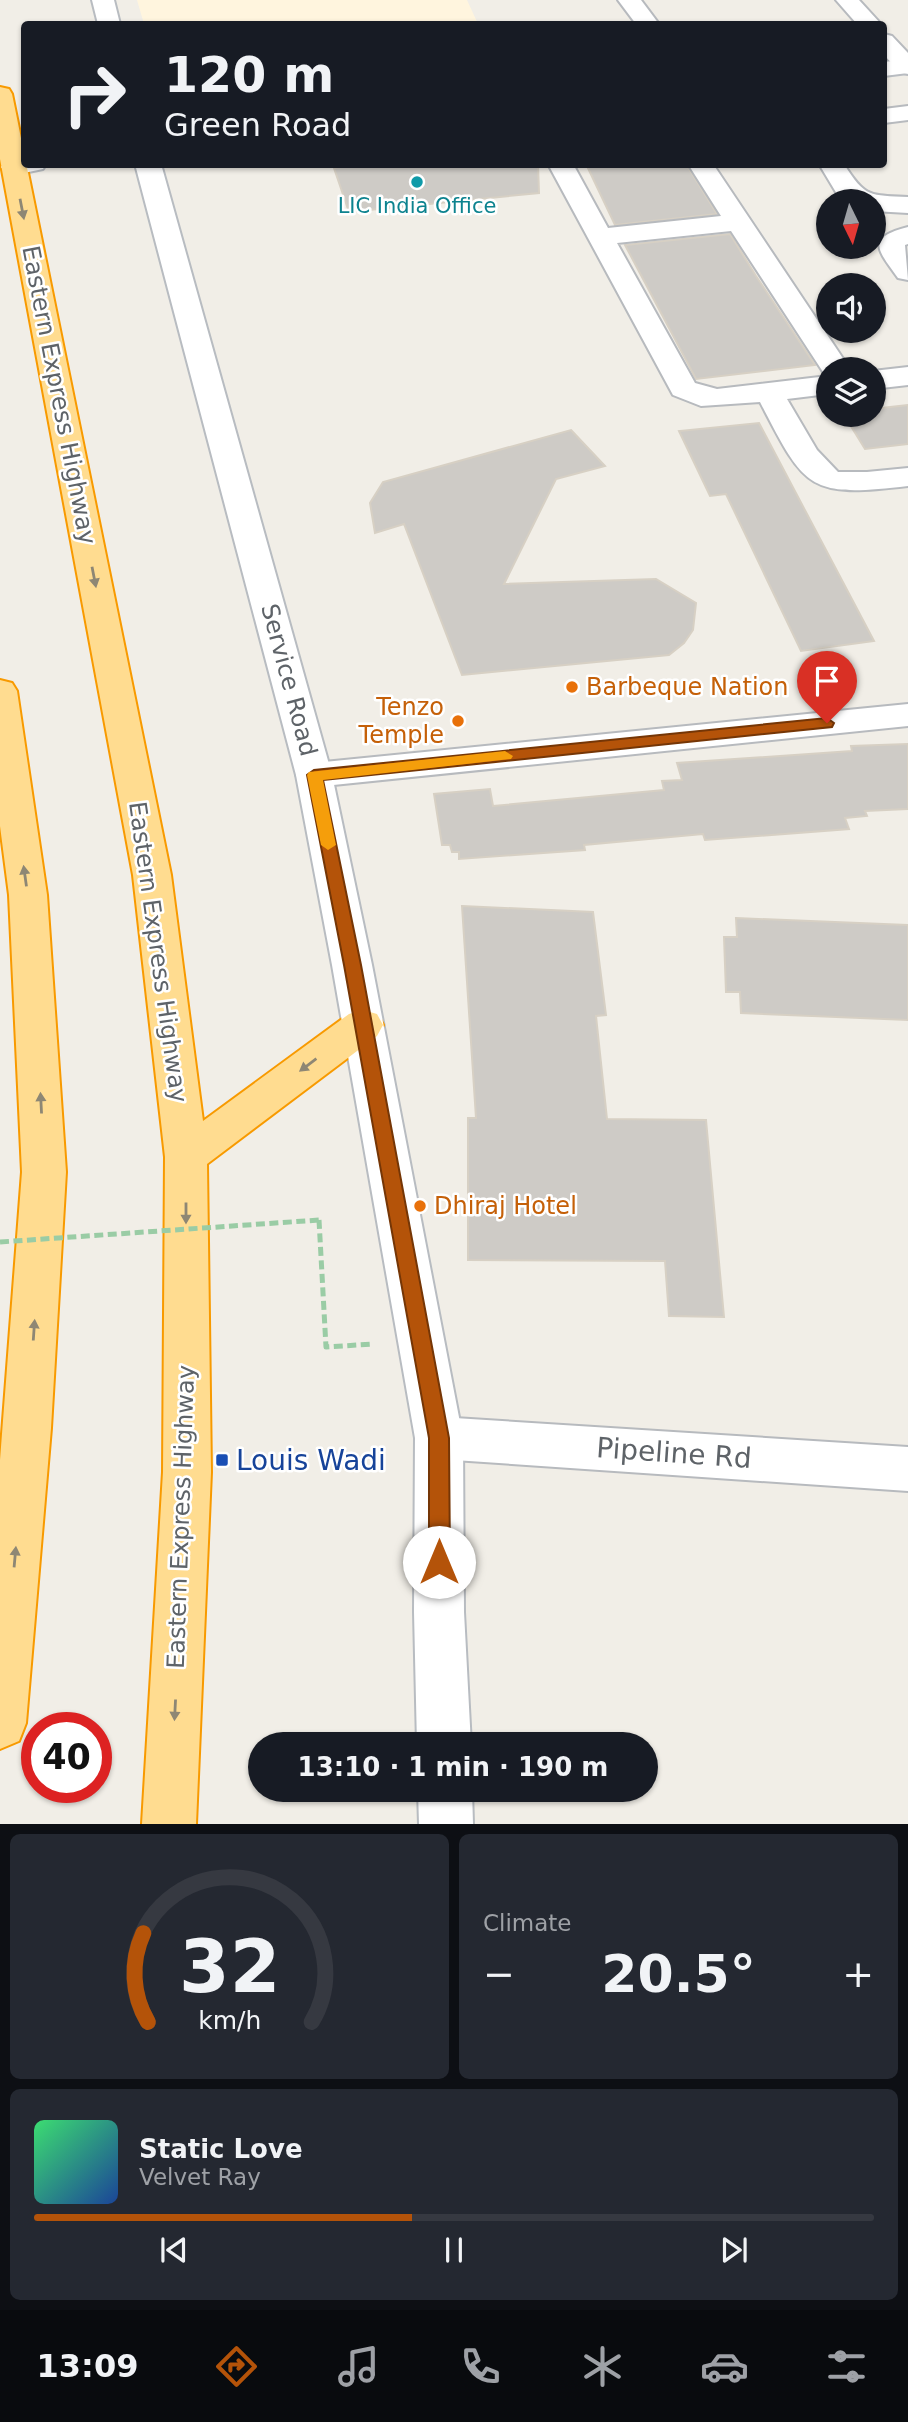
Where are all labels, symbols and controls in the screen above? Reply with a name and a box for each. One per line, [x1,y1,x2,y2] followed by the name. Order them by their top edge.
[164,47,334,104] text: 120 m
[49,49,140,140] icon: right
[164,106,351,144] text: Green Road
[409,174,425,190] marker: LIC India Office
[816,189,886,259] north arrow
[816,189,886,427] map controls
[338,194,496,218] place label: LIC India Office
[17,198,28,220] one-way arrow
[16,243,102,547] street label: Eastern Express Highway
[816,273,886,343] button: sound
[816,357,886,427] button: layers
[89,566,100,588] one-way arrow
[255,601,323,759] street label: Service Road
[797,651,857,723] pin
[808,662,846,700] icon: arrive
[586,673,789,701] place label: Barbeque Nation
[564,679,580,695] marker: Barbeque Nation
[358,693,444,749] place label: Tenzo Temple
[450,713,466,729] marker: Tenzo Temple
[123,800,193,1104] street label: Eastern Express Highway
[20,865,31,887] one-way arrow
[299,1058,317,1072] one-way arrow
[35,1092,46,1114] one-way arrow
[434,1192,577,1220] place label: Dhiraj Hotel
[412,1198,428,1214] marker: Dhiraj Hotel
[180,1202,192,1224] one-way arrow
[28,1319,39,1341] one-way arrow
[162,1365,200,1669] street label: Eastern Express Highway
[595,1431,753,1475] street label: Pipeline Rd
[236,1444,386,1477] place label: Louis Wadi
[214,1452,230,1468] marker: Louis Wadi
[402,1525,476,1599] position arrow
[10,1546,21,1568] one-way arrow
[169,1699,180,1721] one-way arrow
[21,1712,112,1803] speed limit sign: 40
[298,1752,608,1782] text: 13:10 · 1 min · 190 m
[483,1910,572,1936] text: Climate
[179,1925,280,2010] text: 32
[601,1944,756,2004] text: 20.5°
[483,1952,515,1996] text: −
[842,1952,874,1996] text: +
[198,2006,261,2035] text: km/h
[139,2134,303,2164] text: Static Love
[139,2164,261,2190] text: Velvet Ray
[155,2231,193,2269] icon: previous
[435,2231,473,2269] icon: pause
[715,2231,753,2269] icon: next
[212,2342,261,2391] icon: directions
[334,2342,383,2391] icon: music
[456,2342,505,2391] icon: phone
[578,2342,627,2391] icon: climate
[700,2342,749,2391] icon: car
[822,2342,871,2391] icon: filters
[37,2347,138,2385] text: 13:09

